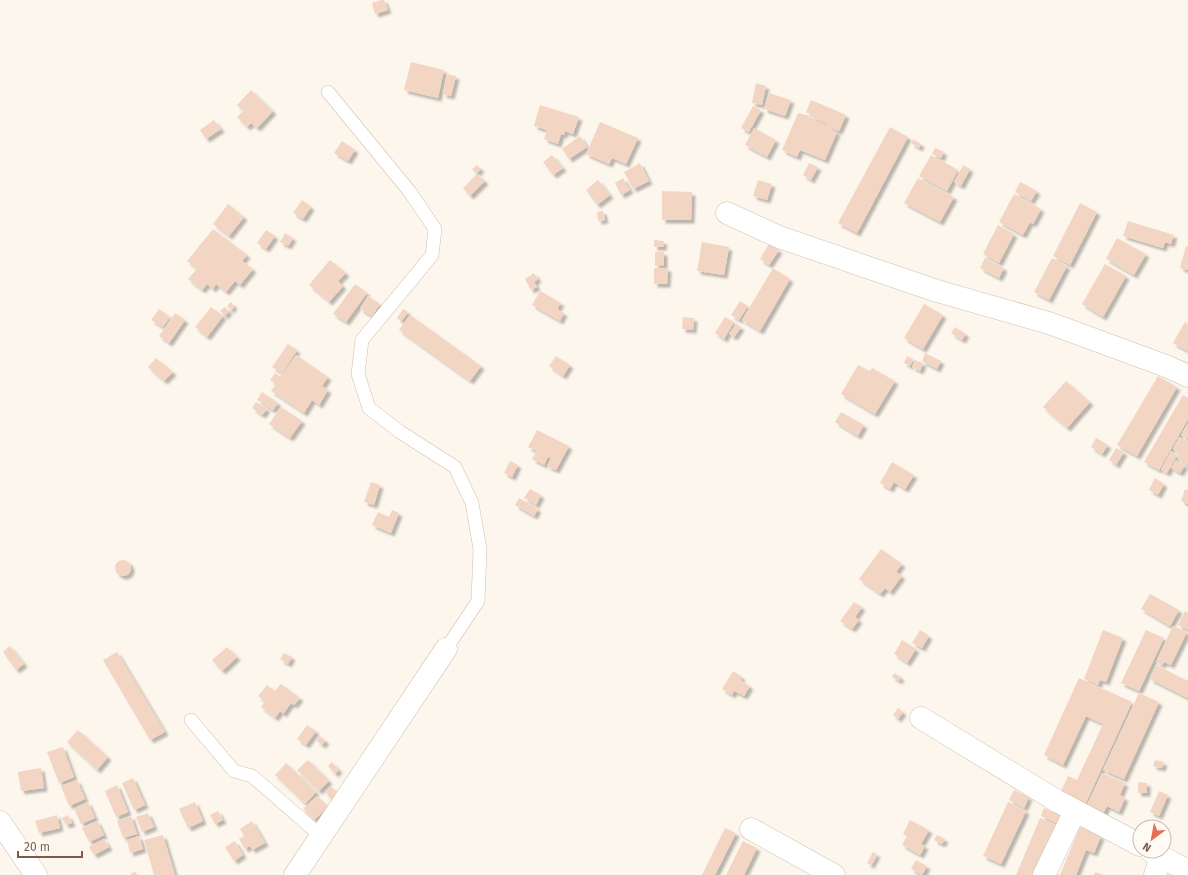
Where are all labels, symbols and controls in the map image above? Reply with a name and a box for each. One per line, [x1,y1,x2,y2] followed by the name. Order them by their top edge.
[1132,819,1172,859] north arrow
[18,833,82,859] scale bar
[24,840,50,854] text: 20 m
[1140,840,1154,855] text: N

